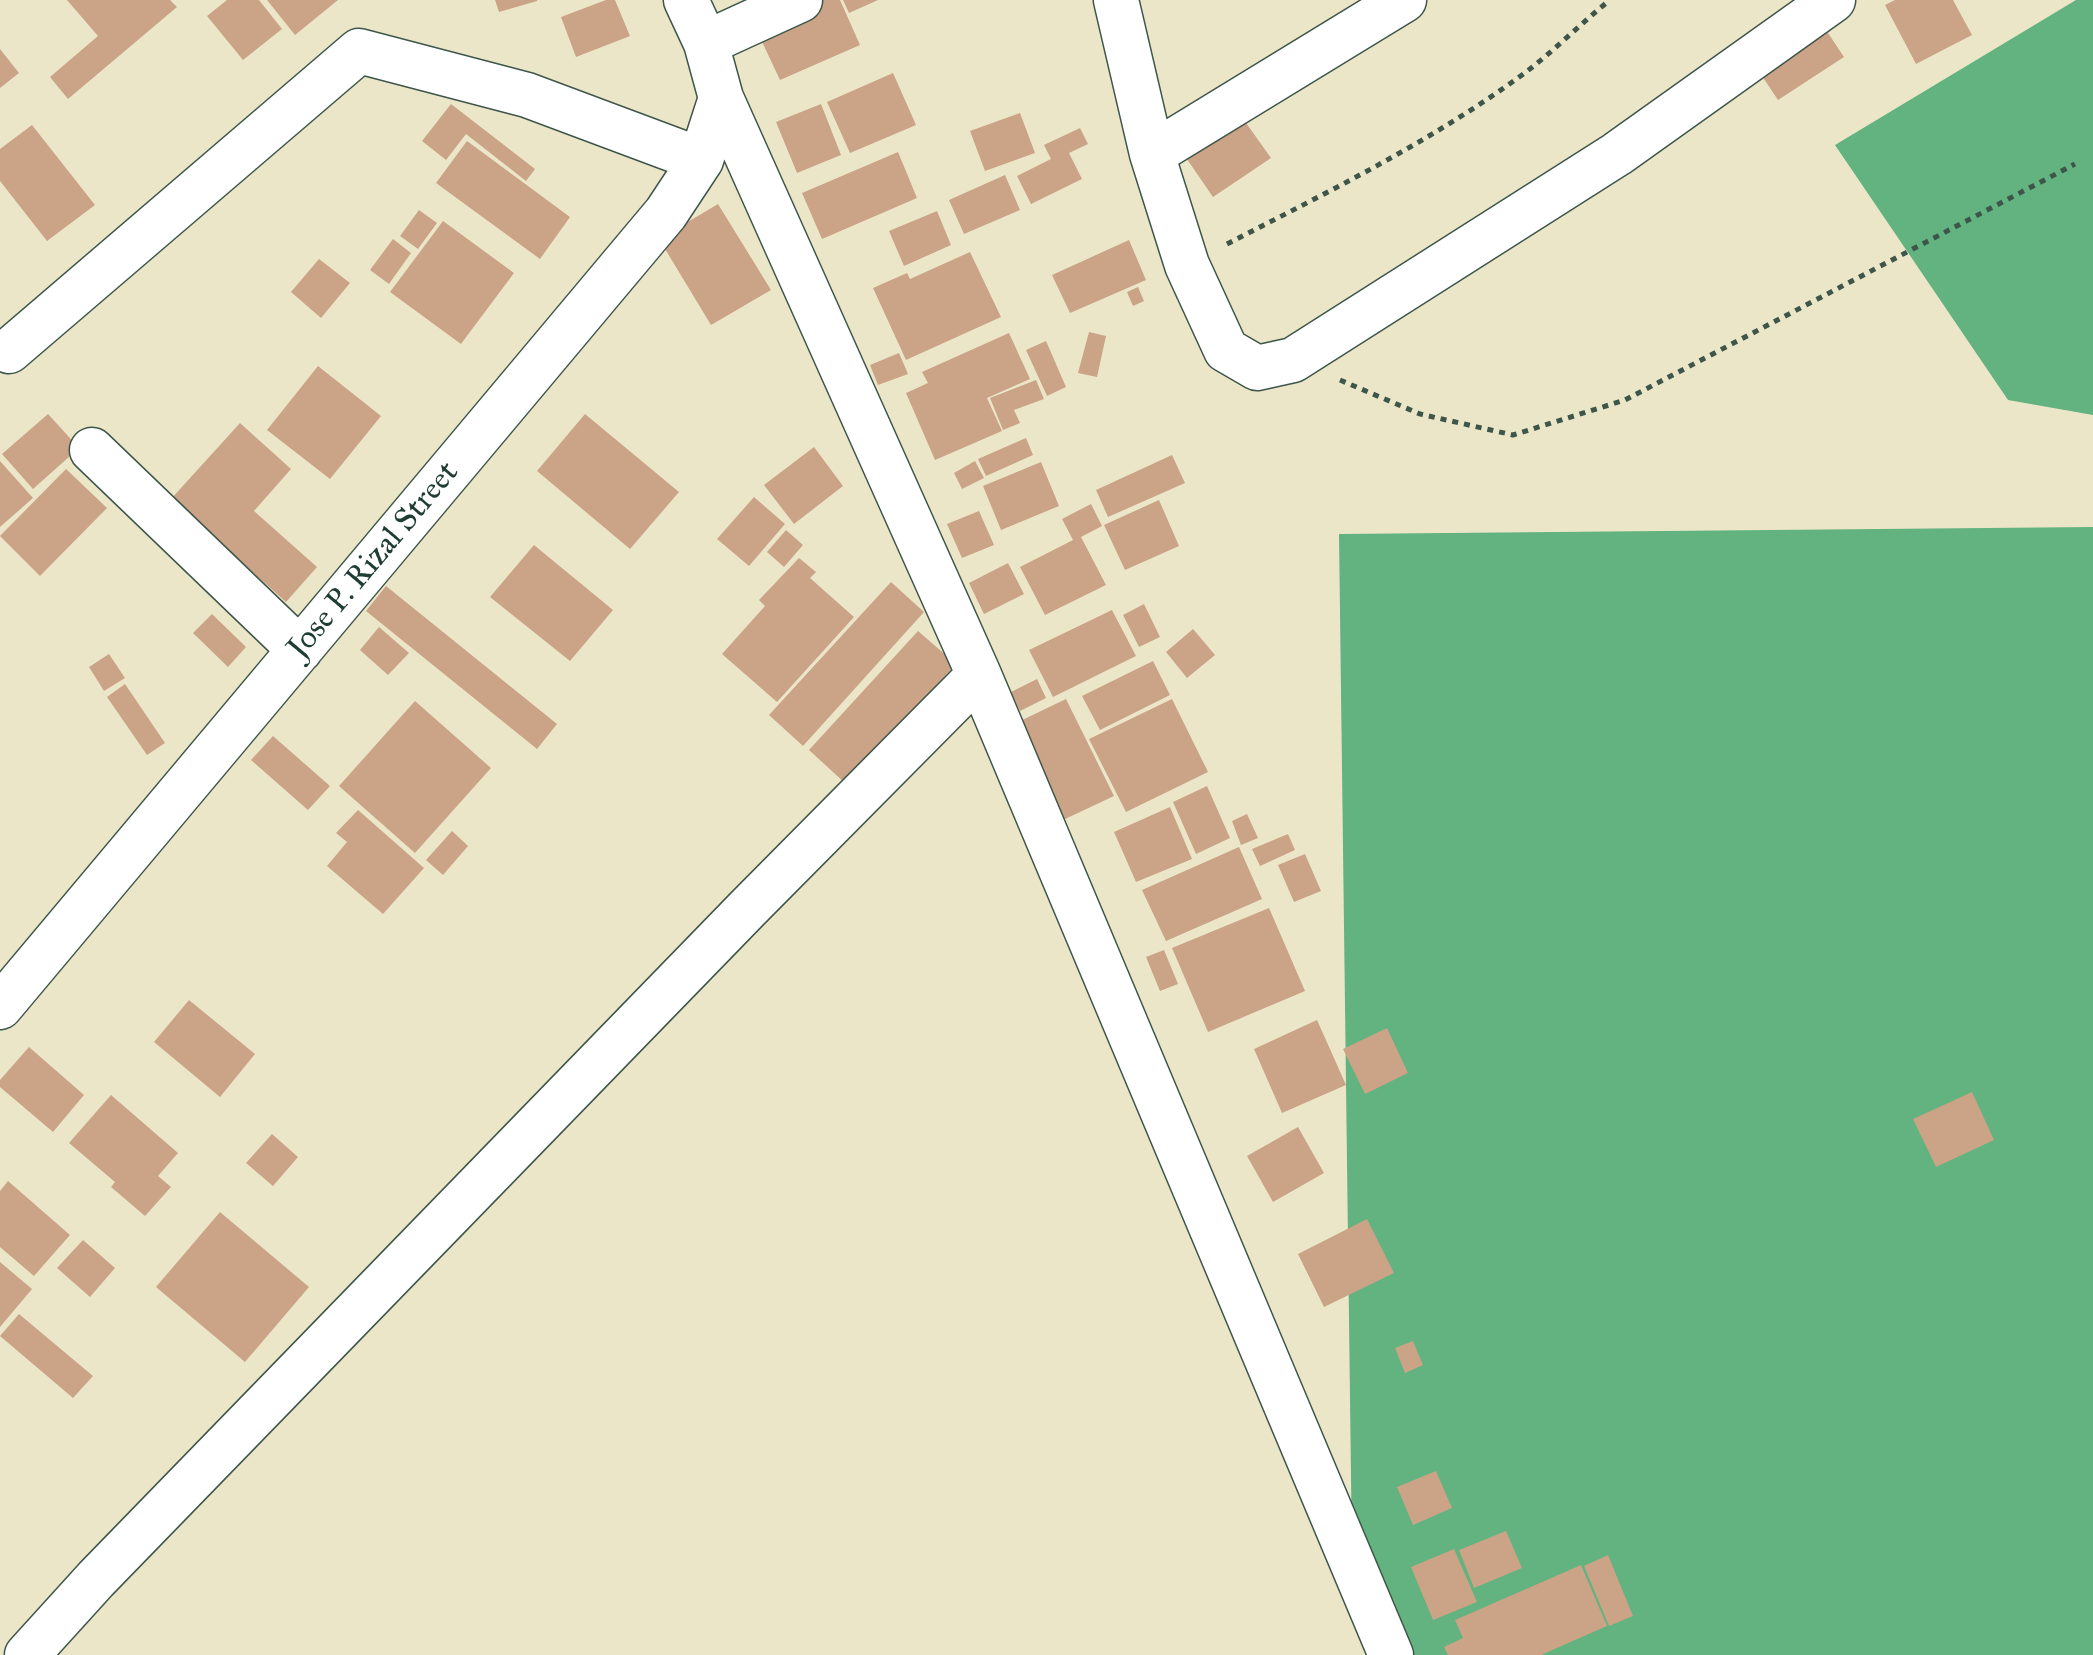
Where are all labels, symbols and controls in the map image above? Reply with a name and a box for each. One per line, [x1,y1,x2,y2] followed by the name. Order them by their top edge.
[280,455,468,667] street label: Jose P. Rizal Street

